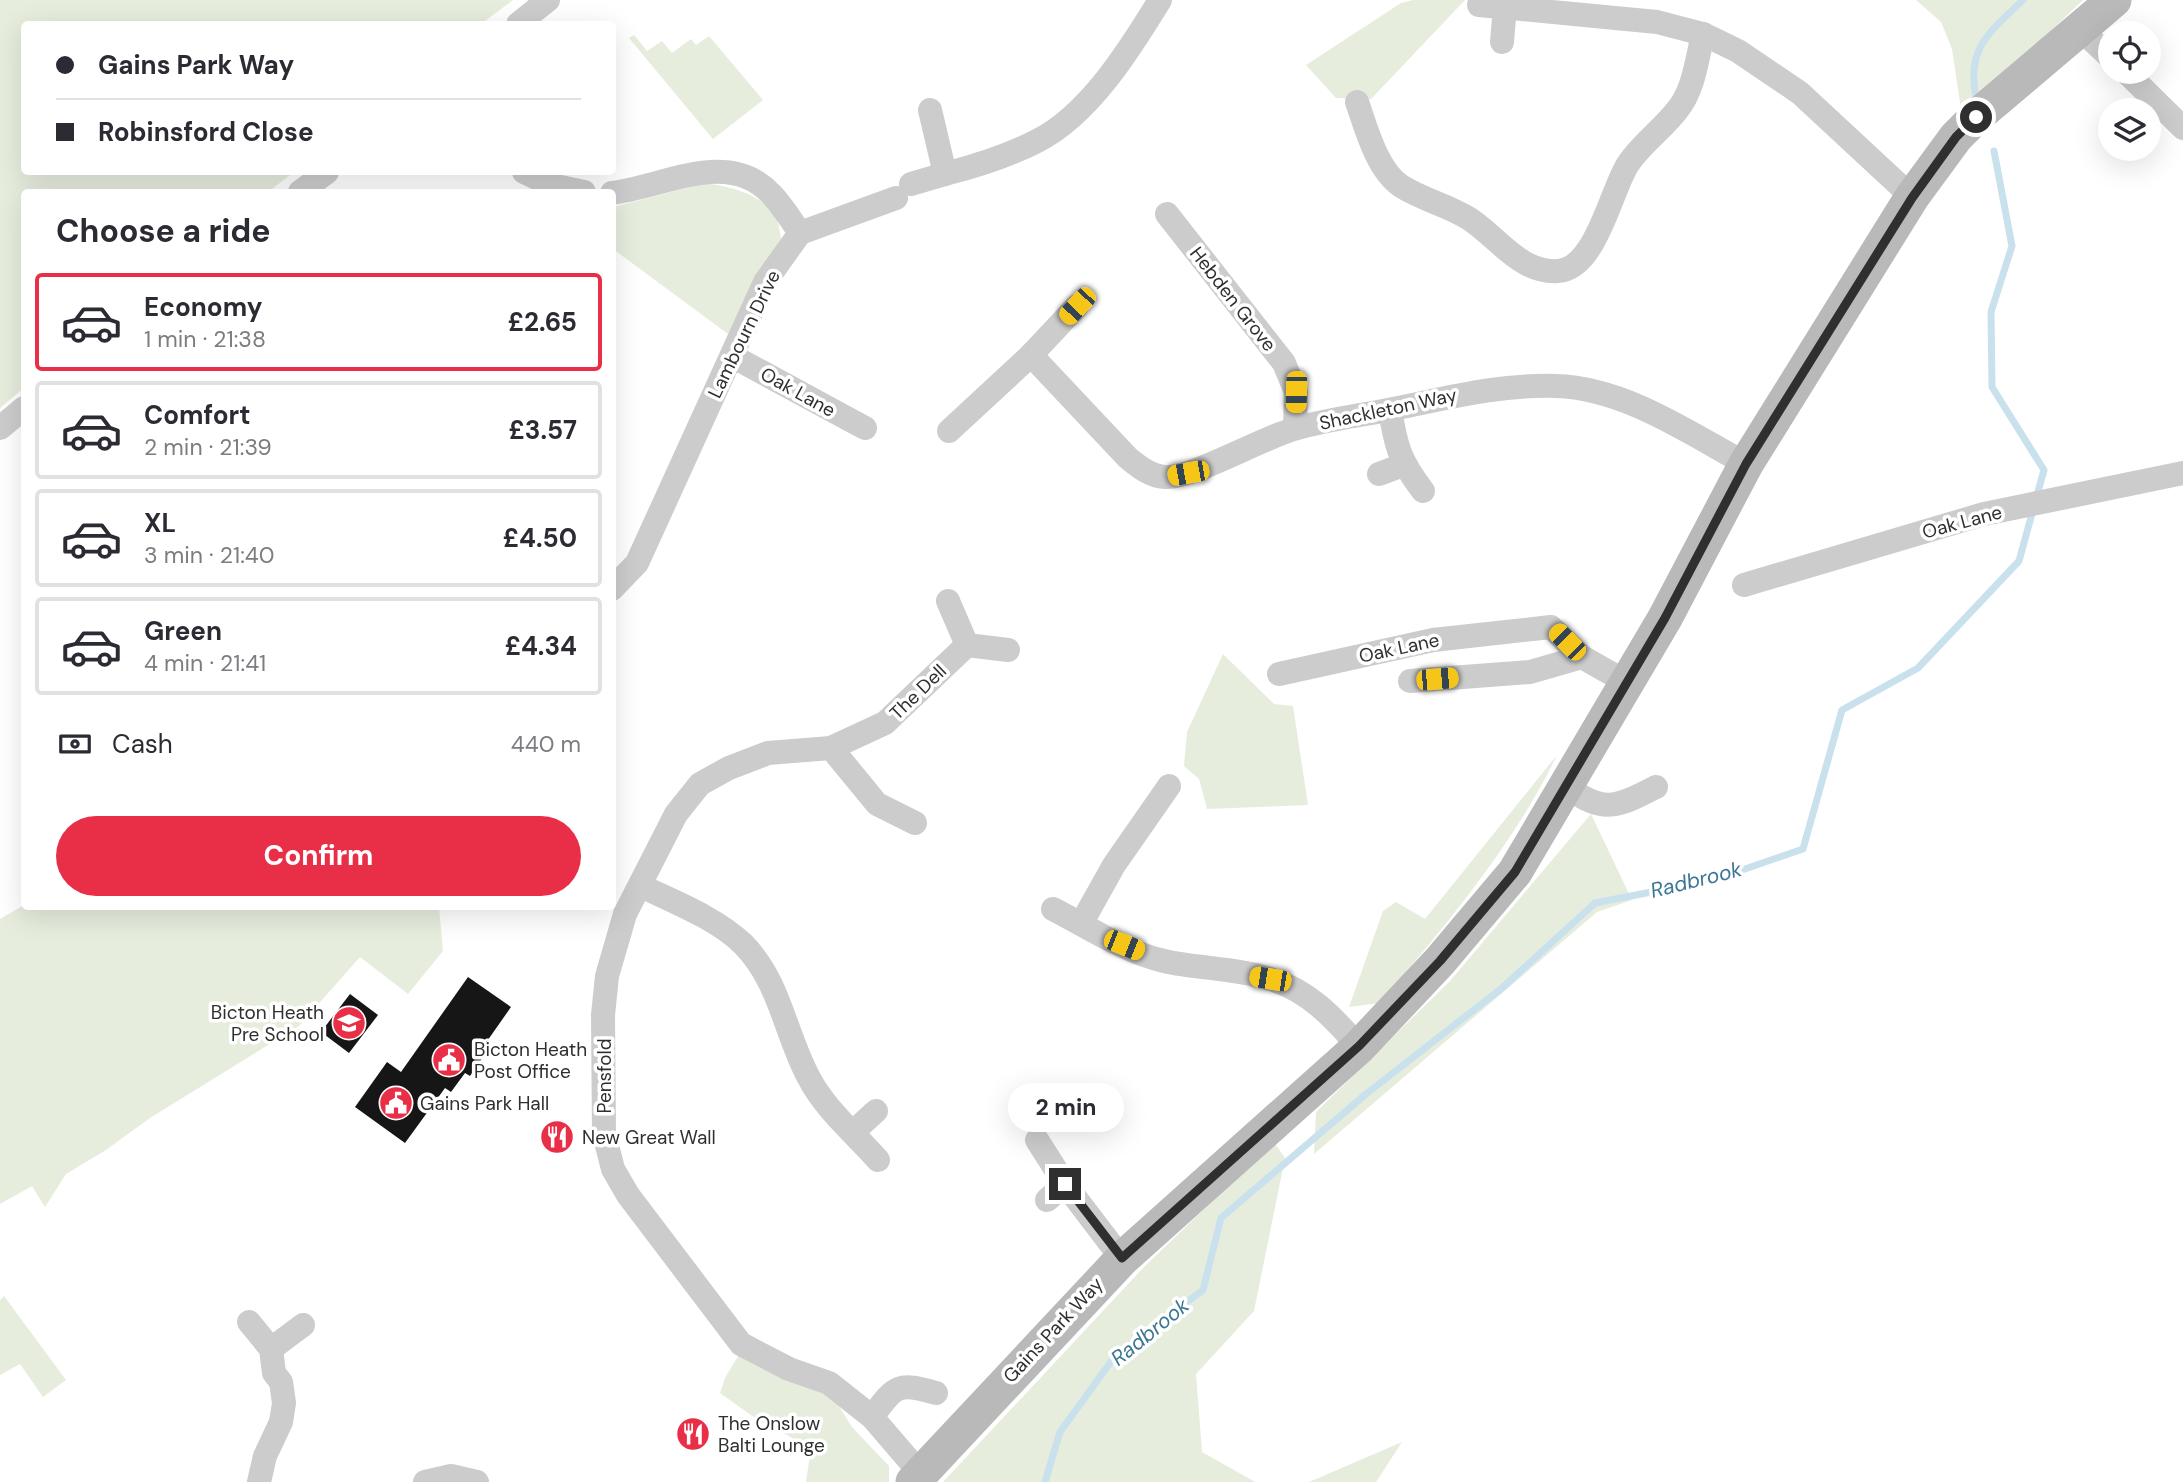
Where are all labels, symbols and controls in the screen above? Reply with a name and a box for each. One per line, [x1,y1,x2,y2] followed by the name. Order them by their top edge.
[2098,21,2161,161] map controls
[2098,21,2161,84] button: locate
[98,48,294,82] text: Gains Park Way
[2098,98,2161,161] button: layers
[1960,101,1992,133] route start
[98,115,314,149] text: Robinsford Close
[56,210,271,252] text: Choose a ride
[1184,241,1282,357] street label: Hebden Grove
[702,266,786,402] street label: Lambourn Drive
[1055,283,1100,329] car
[144,290,262,324] text: Economy
[60,291,123,354] icon: car
[508,305,577,339] text: £2.65
[144,324,266,354] text: 1 min · 21:38
[756,361,840,423] street label: Oak Lane
[1286,371,1307,413] car
[1317,382,1459,436] street label: Shackleton Way
[144,398,250,432] text: Comfort
[60,399,123,462] icon: car
[509,413,577,447] text: £3.57
[144,432,272,462] text: 2 min · 21:39
[1166,459,1211,487] car
[1919,499,2005,545] street label: Oak Lane
[144,506,176,540] text: XL
[60,507,123,570] icon: car
[503,521,577,555] text: £4.50
[144,540,274,570] text: 3 min · 21:40
[144,614,222,648] text: Green
[60,615,123,678] icon: car
[1545,620,1590,664] car
[1356,627,1442,669] street label: Oak Lane
[505,629,577,663] text: £4.34
[144,648,266,678] text: 4 min · 21:41
[884,659,952,725] street label: The Dell
[1416,667,1459,691] car
[56,725,94,763] icon: cash
[112,727,173,761] text: Cash
[511,729,581,759] text: 440 m
[56,816,581,896] button: Confirm
[1647,855,1745,905] water label: Radbrook
[1101,927,1148,963] car
[1248,965,1293,993] car
[211,1000,324,1047] place label: Bicton Heath Pre School
[330,1004,368,1042] school or university icon: Bicton Heath Pre School
[474,1037,587,1084] place label: Bicton Heath Post Office
[592,1038,617,1114] street label: Pensfold
[430,1041,468,1079] public building icon: Bicton Heath Post Office
[1007,1082,1123,1132] callout: 2 min
[377,1084,415,1122] public building icon: Gains Park Hall
[420,1091,549,1116] place label: Gains Park Hall
[1036,1092,1096,1122] text: 2 min
[538,1118,576,1156] restaurant icon: New Great Wall
[582,1125,716,1150] place label: New Great Wall
[1049,1168,1081,1200] route end
[998,1272,1109,1388] street label: Gains Park Way
[1105,1292,1195,1372] water label: Radbrook
[718,1411,825,1458] place label: The Onslow Balti Lounge
[674,1415,712,1453] restaurant icon: The Onslow Balti Lounge

